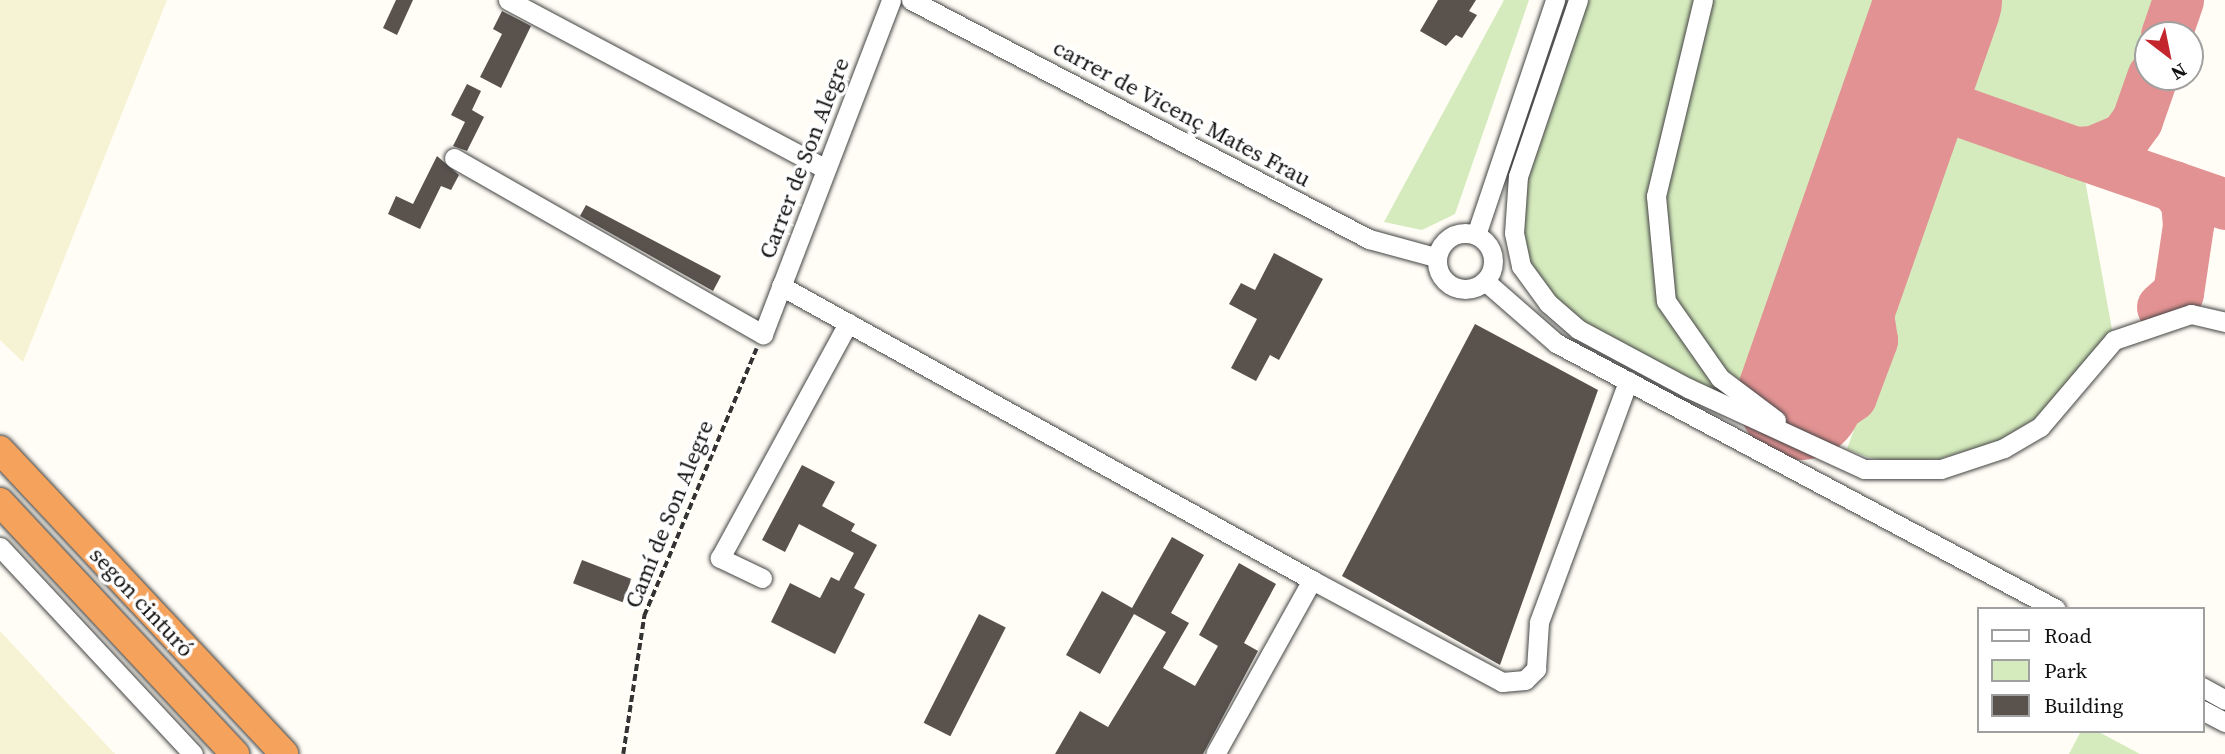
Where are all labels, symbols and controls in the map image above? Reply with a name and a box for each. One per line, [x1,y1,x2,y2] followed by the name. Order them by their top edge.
[2134,21,2204,91] north arrow
[1048,33,1316,193] street label: carrer de Vicenç Mates Frau
[753,54,855,262] street label: Carrer de Son Alegre
[2166,57,2192,87] text: N
[619,416,719,612] street label: Camí de Son Alegre
[84,541,200,663] street label: segon cinturó
[1976,607,2204,733] legend
[2044,621,2092,650] text: Road
[2044,656,2087,685] text: Park
[2044,691,2123,720] text: Building

